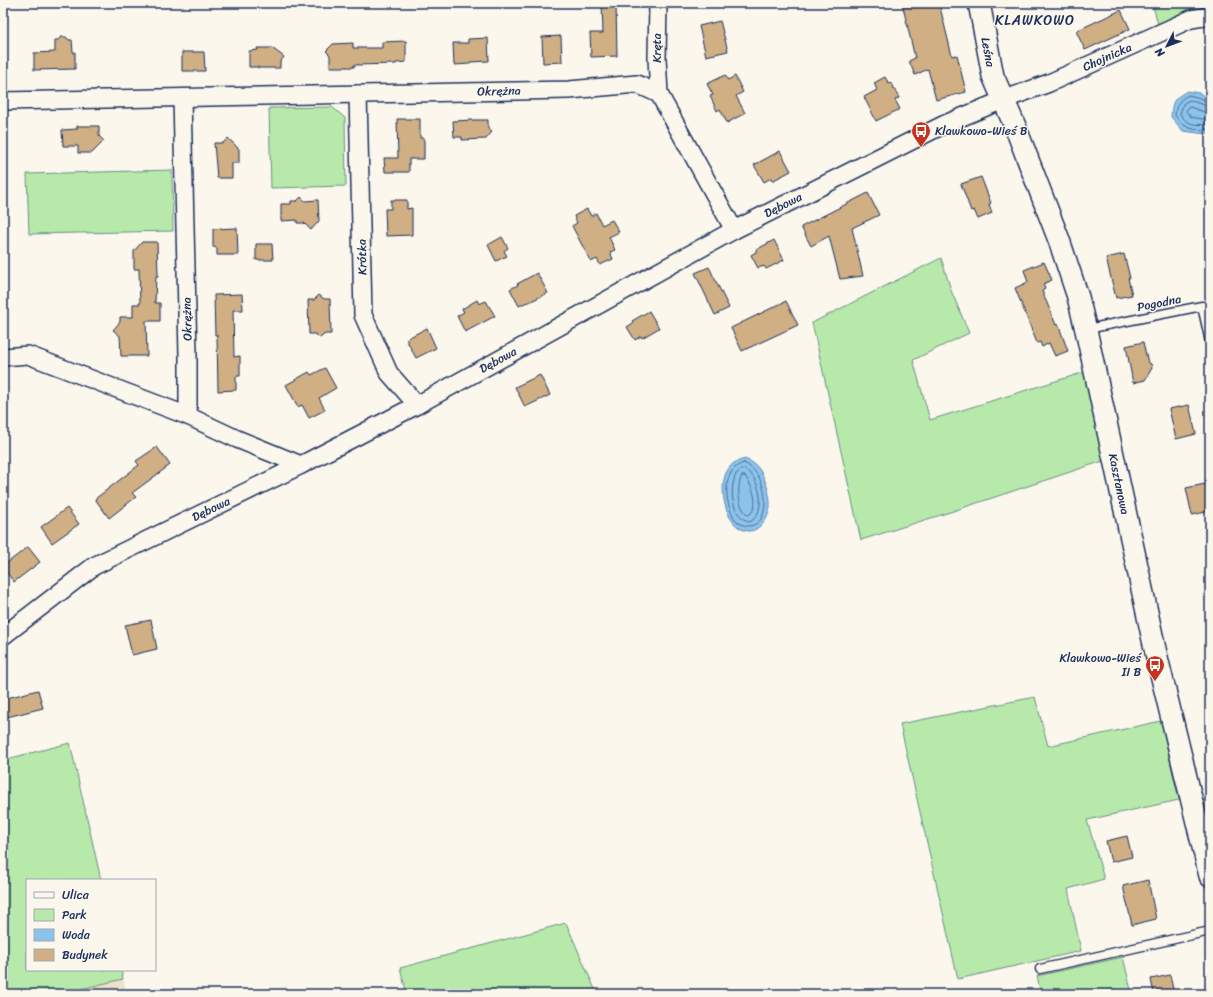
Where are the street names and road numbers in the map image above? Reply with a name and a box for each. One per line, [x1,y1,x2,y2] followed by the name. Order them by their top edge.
[646,33,668,63] street label: Kręta
[974,35,1002,70] street label: Leśna
[1079,36,1135,78] street label: Chojnicka
[477,80,521,102] street label: Okrężna
[760,186,807,224] street label: Dębowa
[351,239,373,275] street label: Krótka
[1135,288,1183,318] street label: Pogodna
[176,297,198,341] street label: Okrężna
[475,340,522,379] street label: Dębowa
[1102,451,1136,517] street label: Kasztanowa
[188,490,235,528] street label: Dębowa

